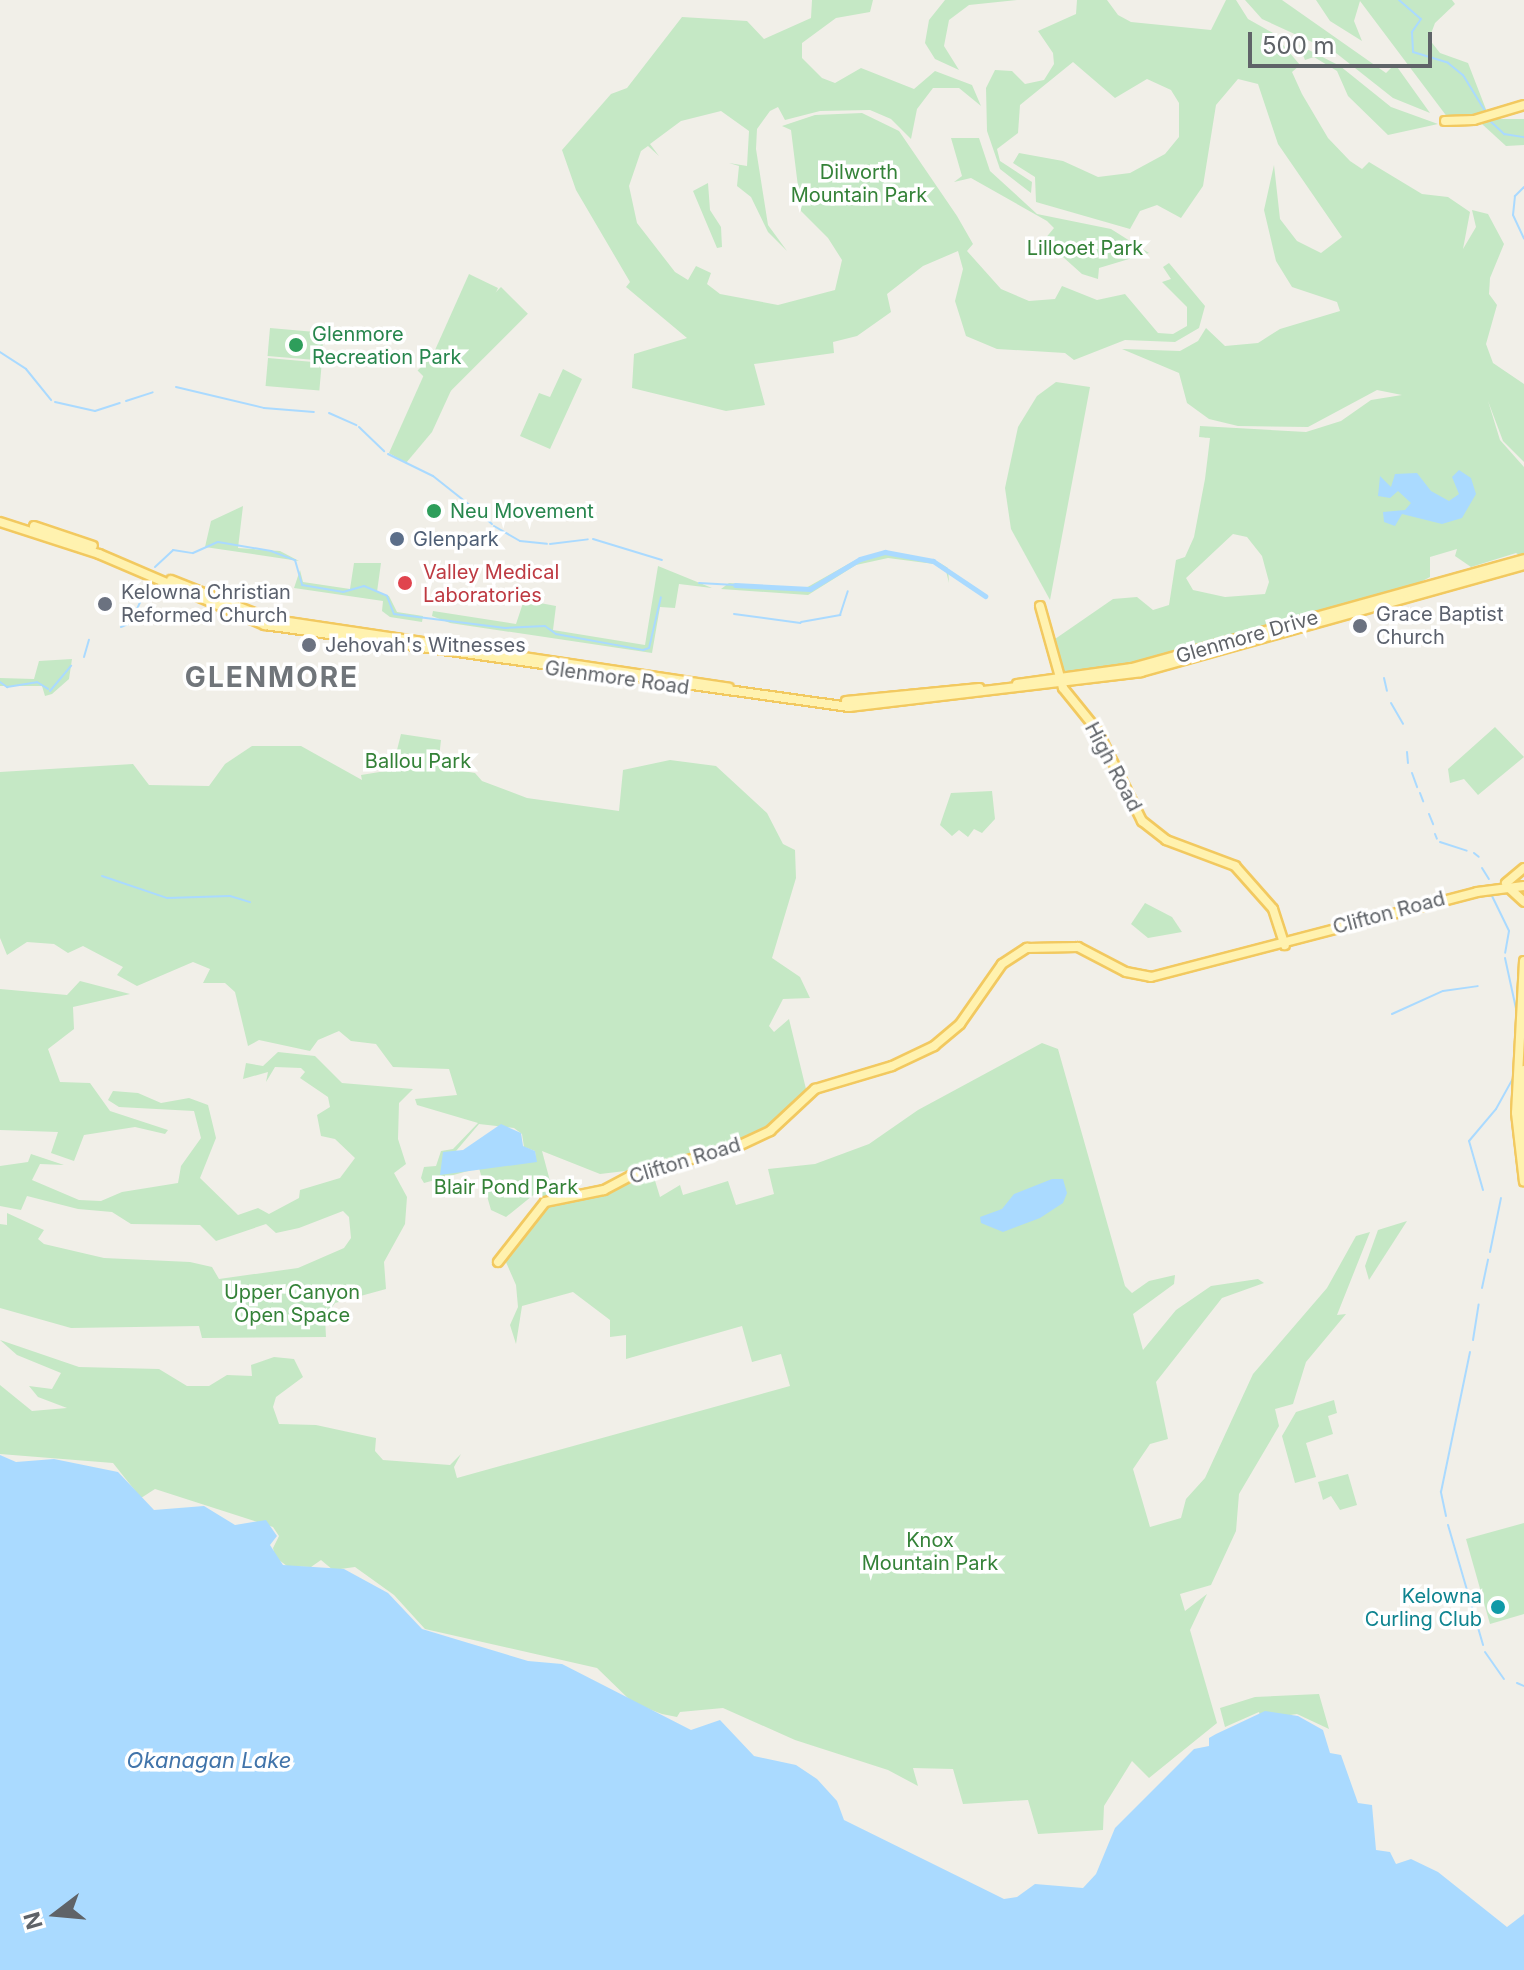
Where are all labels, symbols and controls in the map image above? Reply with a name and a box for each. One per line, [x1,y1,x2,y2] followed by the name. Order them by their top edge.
[1252,16,1436,66] scale bar
[1262,31,1335,60] text: 500 m
[791,160,927,207] park label: Dilworth Mountain Park
[1027,236,1143,260] park label: Lillooet Park
[312,322,462,369] place label: Glenmore Recreation Park
[287,336,305,354] marker: Glenmore Recreation Park
[450,499,594,523] place label: Neu Movement
[425,502,443,520] marker: Neu Movement
[413,527,499,551] place label: Glenpark
[388,530,406,548] marker: Glenpark
[423,560,559,607] place label: Valley Medical Laboratories
[394,572,416,594] marker: Valley Medical Laboratories
[121,580,291,627] place label: Kelowna Christian Reformed Church
[96,595,114,613] marker: Kelowna Christian Reformed Church
[1376,602,1503,649] place label: Grace Baptist Church
[1173,605,1321,669] street label: Glenmore Drive
[1351,617,1369,635] marker: Grace Baptist Church
[325,633,526,657] place label: Jehovah's Witnesses
[300,636,318,654] marker: Jehovah's Witnesses
[543,656,691,700] street label: Glenmore Road
[185,660,359,694] district label: GLENMORE
[1079,718,1147,816] street label: High Road
[365,749,471,773] park label: Ballou Park
[1330,887,1448,939] street label: Clifton Road
[626,1133,744,1189] street label: Clifton Road
[434,1175,578,1199] park label: Blair Pond Park
[224,1281,360,1328] park label: Upper Canyon Open Space
[862,1529,998,1576] park label: Knox Mountain Park
[1365,1584,1482,1631] place label: Kelowna Curling Club
[1489,1598,1507,1616] marker: Kelowna Curling Club
[127,1748,291,1774] water label: Okanagan Lake
[16,1874,96,1954] north arrow
[18,1909,48,1932] text: N

